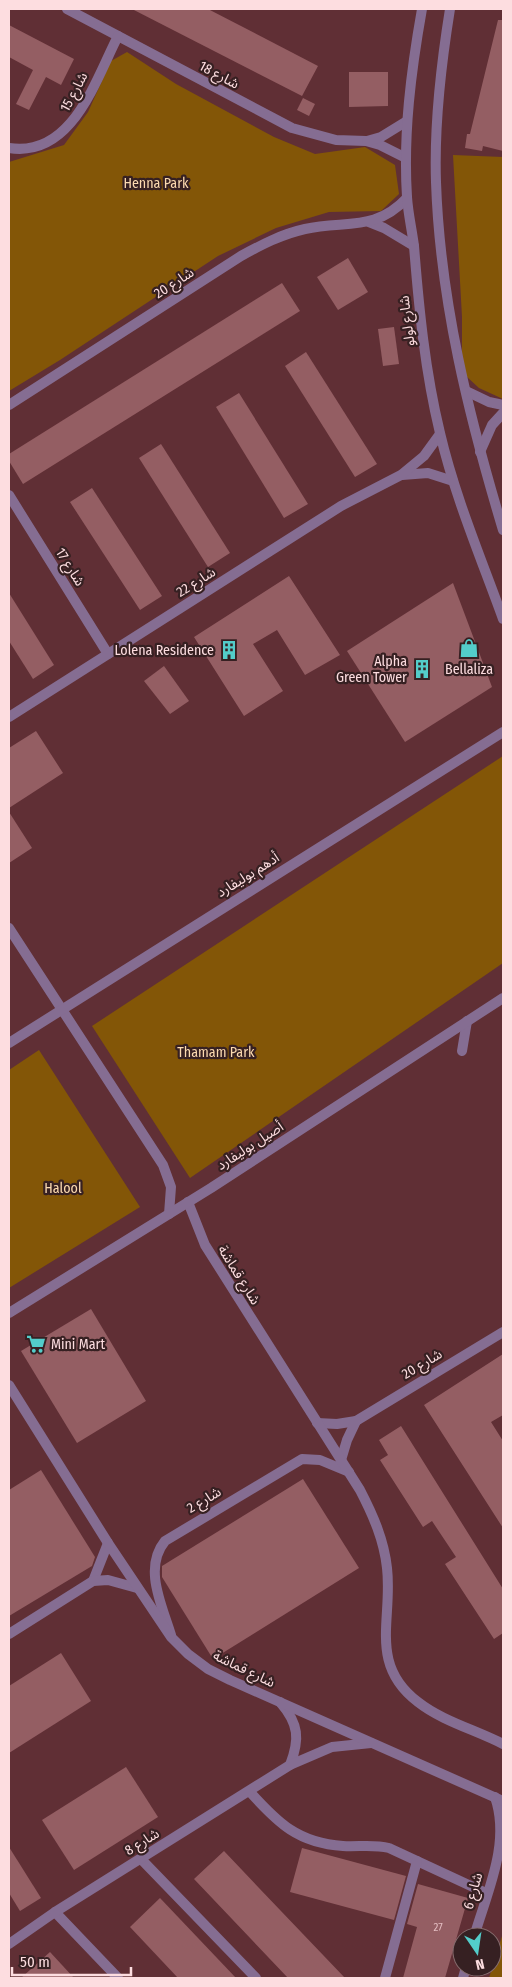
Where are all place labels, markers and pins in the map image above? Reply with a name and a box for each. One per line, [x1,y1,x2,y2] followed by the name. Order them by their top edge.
[458,637,480,659] shop icon: Bellaliza
[218,639,240,661] building icon: Lolena Residence
[114,642,214,659] place label: Lolena Residence
[336,653,407,686] place label: Alpha Green Tower
[411,658,433,680] building icon: Alpha Green Tower
[445,661,493,678] place label: Bellaliza
[25,1333,47,1355] supermarket icon: Mini Mart
[51,1336,105,1353] place label: Mini Mart

